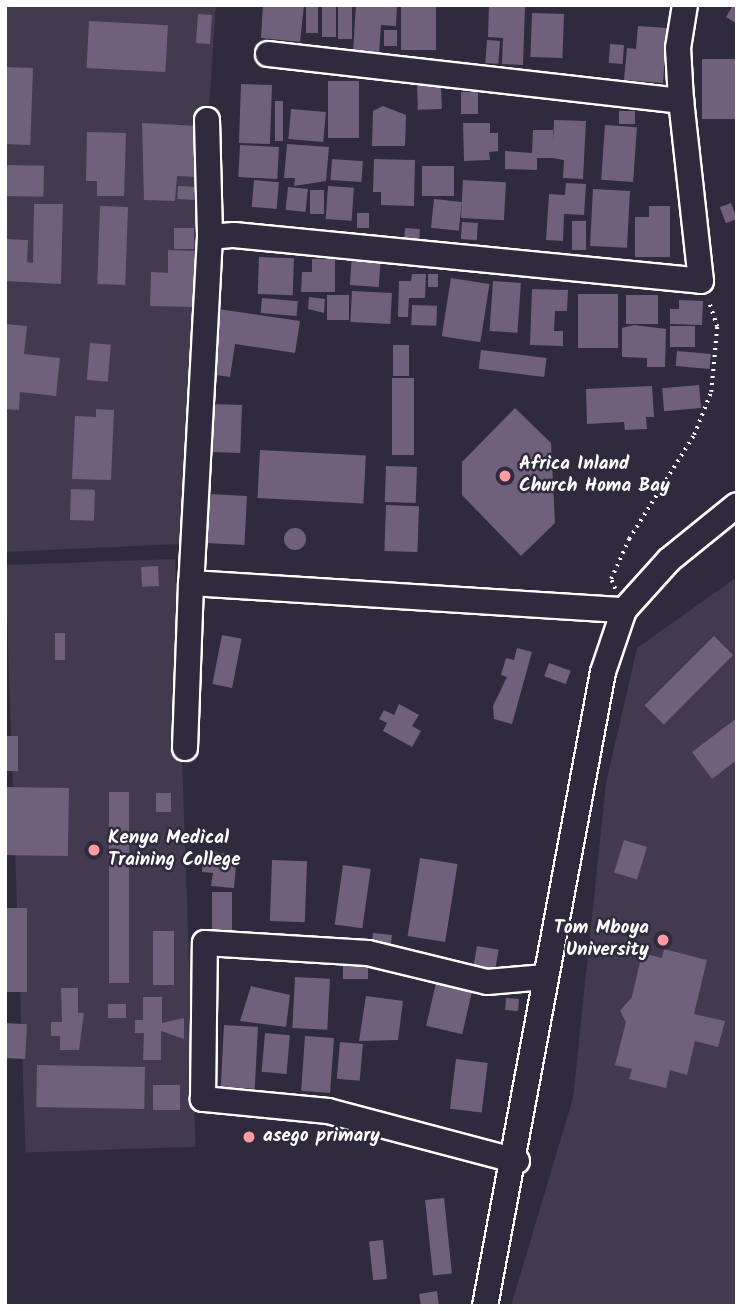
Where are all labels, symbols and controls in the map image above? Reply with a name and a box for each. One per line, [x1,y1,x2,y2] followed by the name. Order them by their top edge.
[519,454,670,498] place label: Africa Inland Church Homa Bay
[497,468,513,484] marker: Africa Inland Church Homa Bay
[108,828,240,872] place label: Kenya Medical Training College
[86,842,102,858] marker: Kenya Medical Training College
[554,918,649,962] place label: Tom Mboya University
[655,932,671,948] marker: Tom Mboya University
[263,1126,380,1148] place label: asego primary
[241,1129,257,1145] marker: asego primary

